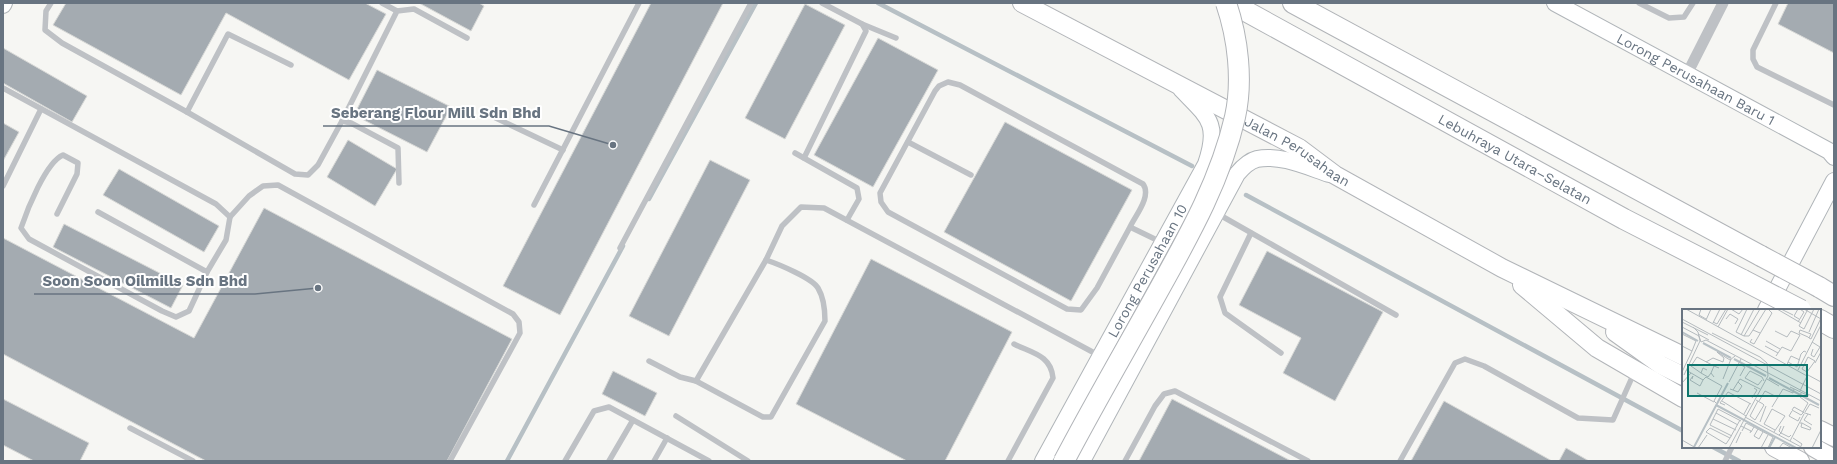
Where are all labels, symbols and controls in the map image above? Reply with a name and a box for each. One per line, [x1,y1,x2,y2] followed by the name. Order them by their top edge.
[1614,30,1777,128] street label: Lorong Perusahaan Baru 1
[323,99,549,126] callout: Seberang Flour Mill Sdn Bhd
[331,104,541,122] text: Seberang Flour Mill Sdn Bhd
[1436,111,1594,208] street label: Lebuhraya Utara–Selatan
[1242,113,1353,190] street label: Jalan Perusahaan
[1104,201,1190,340] street label: Lorong Perusahaan 10
[34,267,255,294] callout: Soon Soon Oilmills Sdn Bhd
[43,272,247,290] text: Soon Soon Oilmills Sdn Bhd
[1682,309,1821,448] inset map

